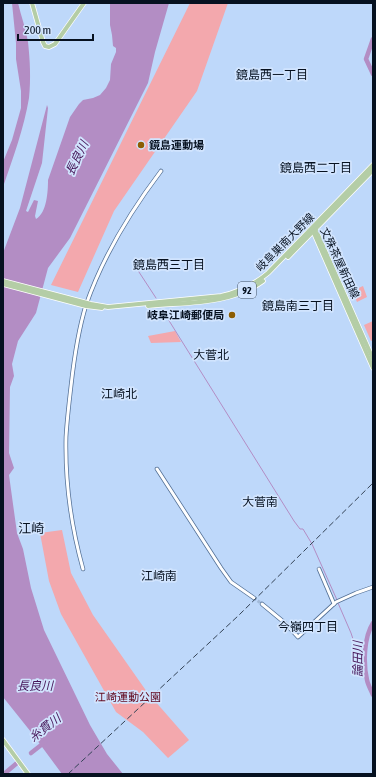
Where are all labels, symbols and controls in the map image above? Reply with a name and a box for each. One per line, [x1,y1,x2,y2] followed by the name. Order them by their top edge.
[18,16,93,42] scale bar
[24,23,51,37] text: 200 m
[236,68,308,82] district label: 鏡島西一丁目
[63,137,92,177] water label: 長良川
[149,139,204,151] place label: 鏡島運動場
[136,140,146,150] marker: 鏡島運動場
[280,161,352,175] district label: 鏡島西二丁目
[254,211,316,273] street label: 岐阜巣南大野線
[318,226,362,300] street label: 文殊茶屋新田線
[133,258,205,272] district label: 鏡島西三丁目
[238,282,256,298] road number: 92
[262,299,334,313] district label: 鏡島南三丁目
[147,309,224,321] place label: 岐阜江崎郵便局
[227,310,237,320] marker: 岐阜江崎郵便局
[193,348,229,362] district label: 大菅北
[101,387,137,401] district label: 江崎北
[242,495,278,509] district label: 大菅南
[18,521,44,536] district label: 江崎
[141,569,177,583] district label: 江崎南
[278,620,338,634] district label: 今嶺四丁目
[351,639,365,677] water label: 論田川
[17,679,55,693] water label: 長良川
[95,691,161,703] park label: 江崎運動公園
[27,710,65,745] water label: 糸貫川

